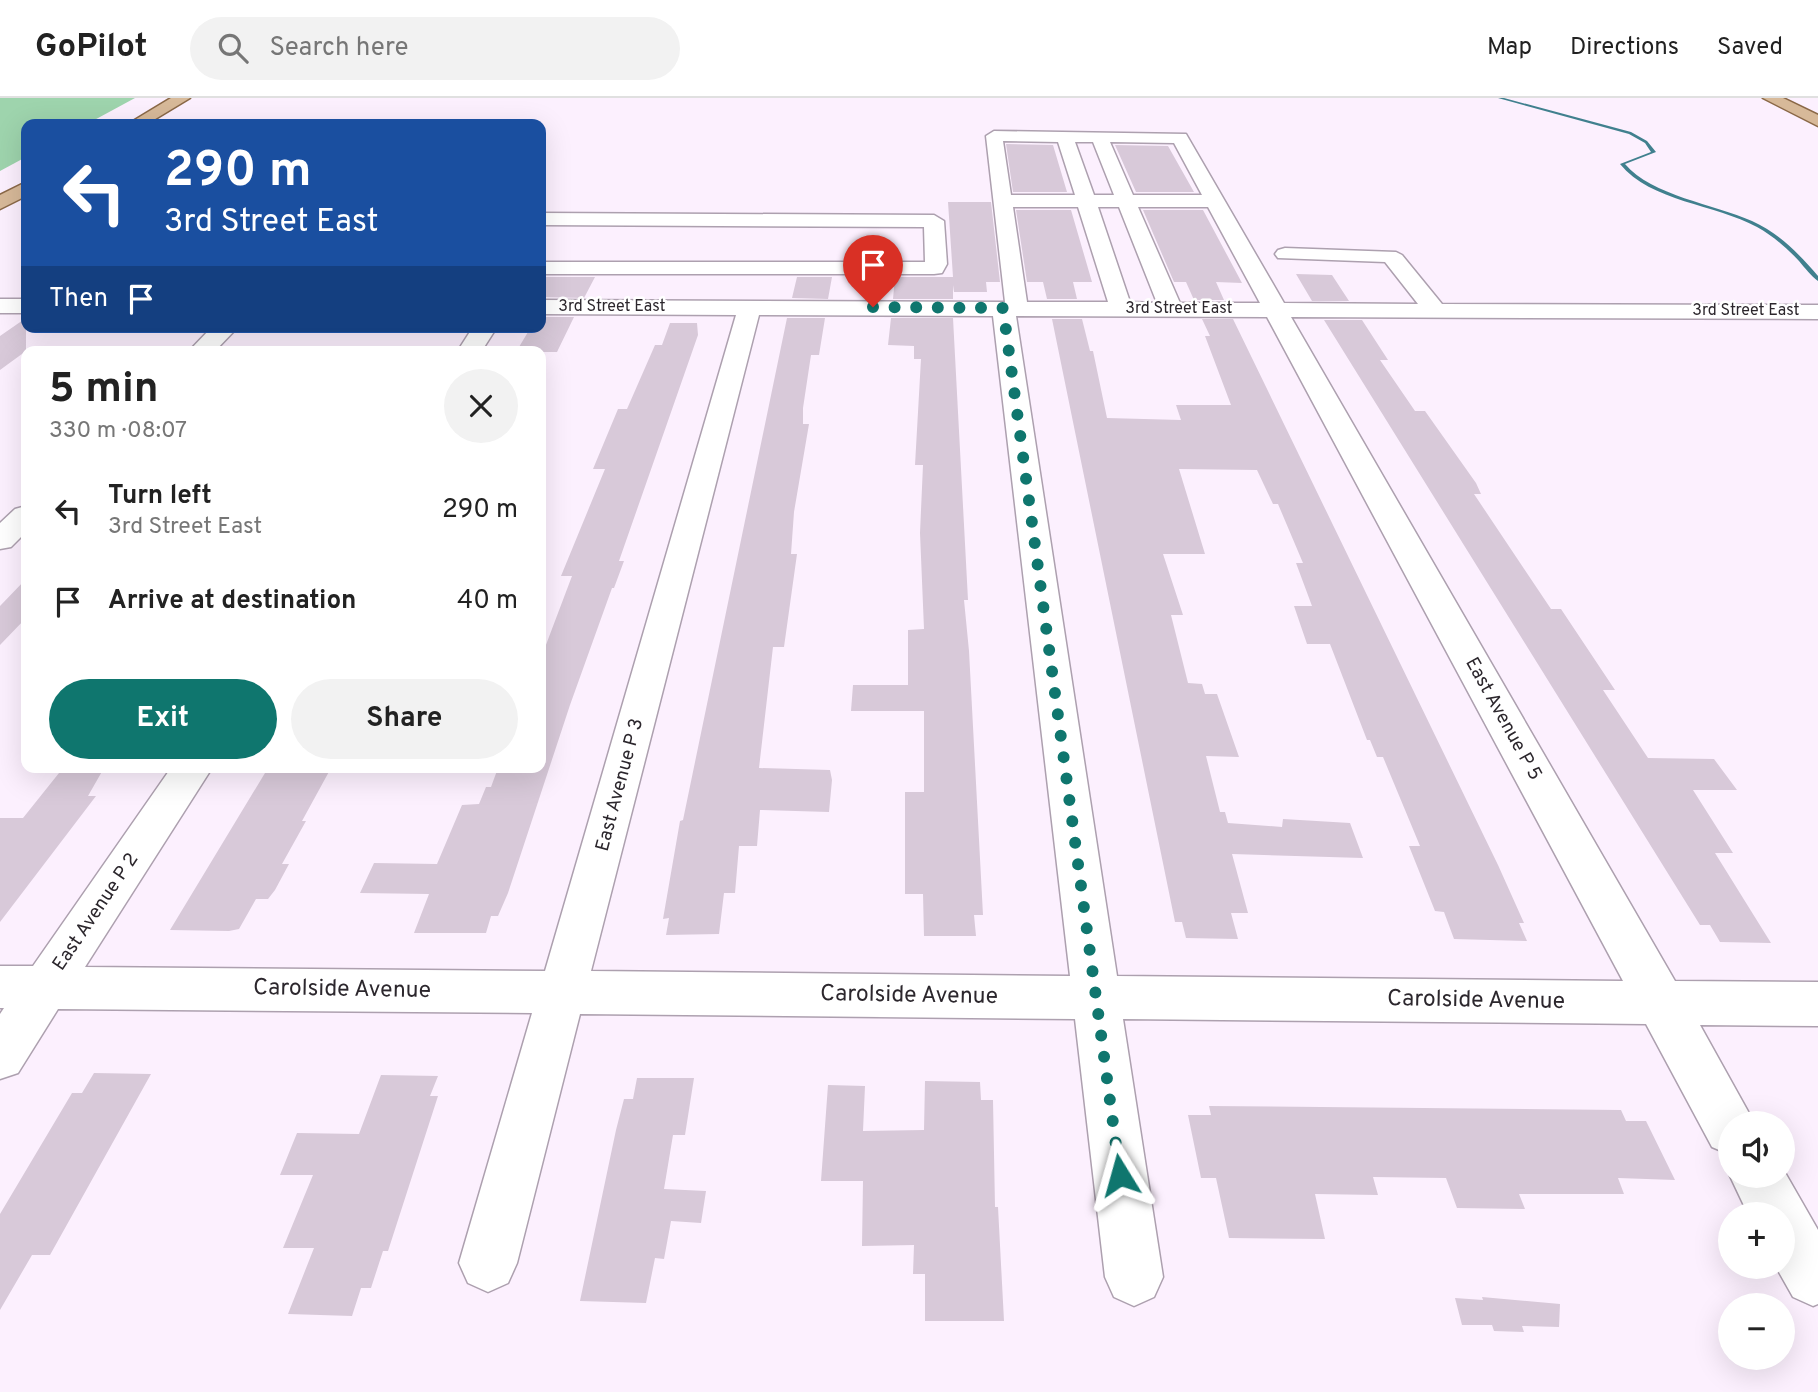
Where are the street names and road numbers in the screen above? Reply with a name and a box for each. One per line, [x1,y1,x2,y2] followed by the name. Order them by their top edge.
[558,297,666,317] street label: 3rd Street East
[1125,299,1233,319] street label: 3rd Street East
[1692,301,1800,321] street label: 3rd Street East
[1459,653,1547,785] street label: East Avenue P 5
[591,716,649,854] street label: East Avenue P 3
[48,849,144,975] street label: East Avenue P 2
[253,974,431,1006] street label: Carolside Avenue
[820,980,998,1012] street label: Carolside Avenue
[1387,985,1565,1017] street label: Carolside Avenue

